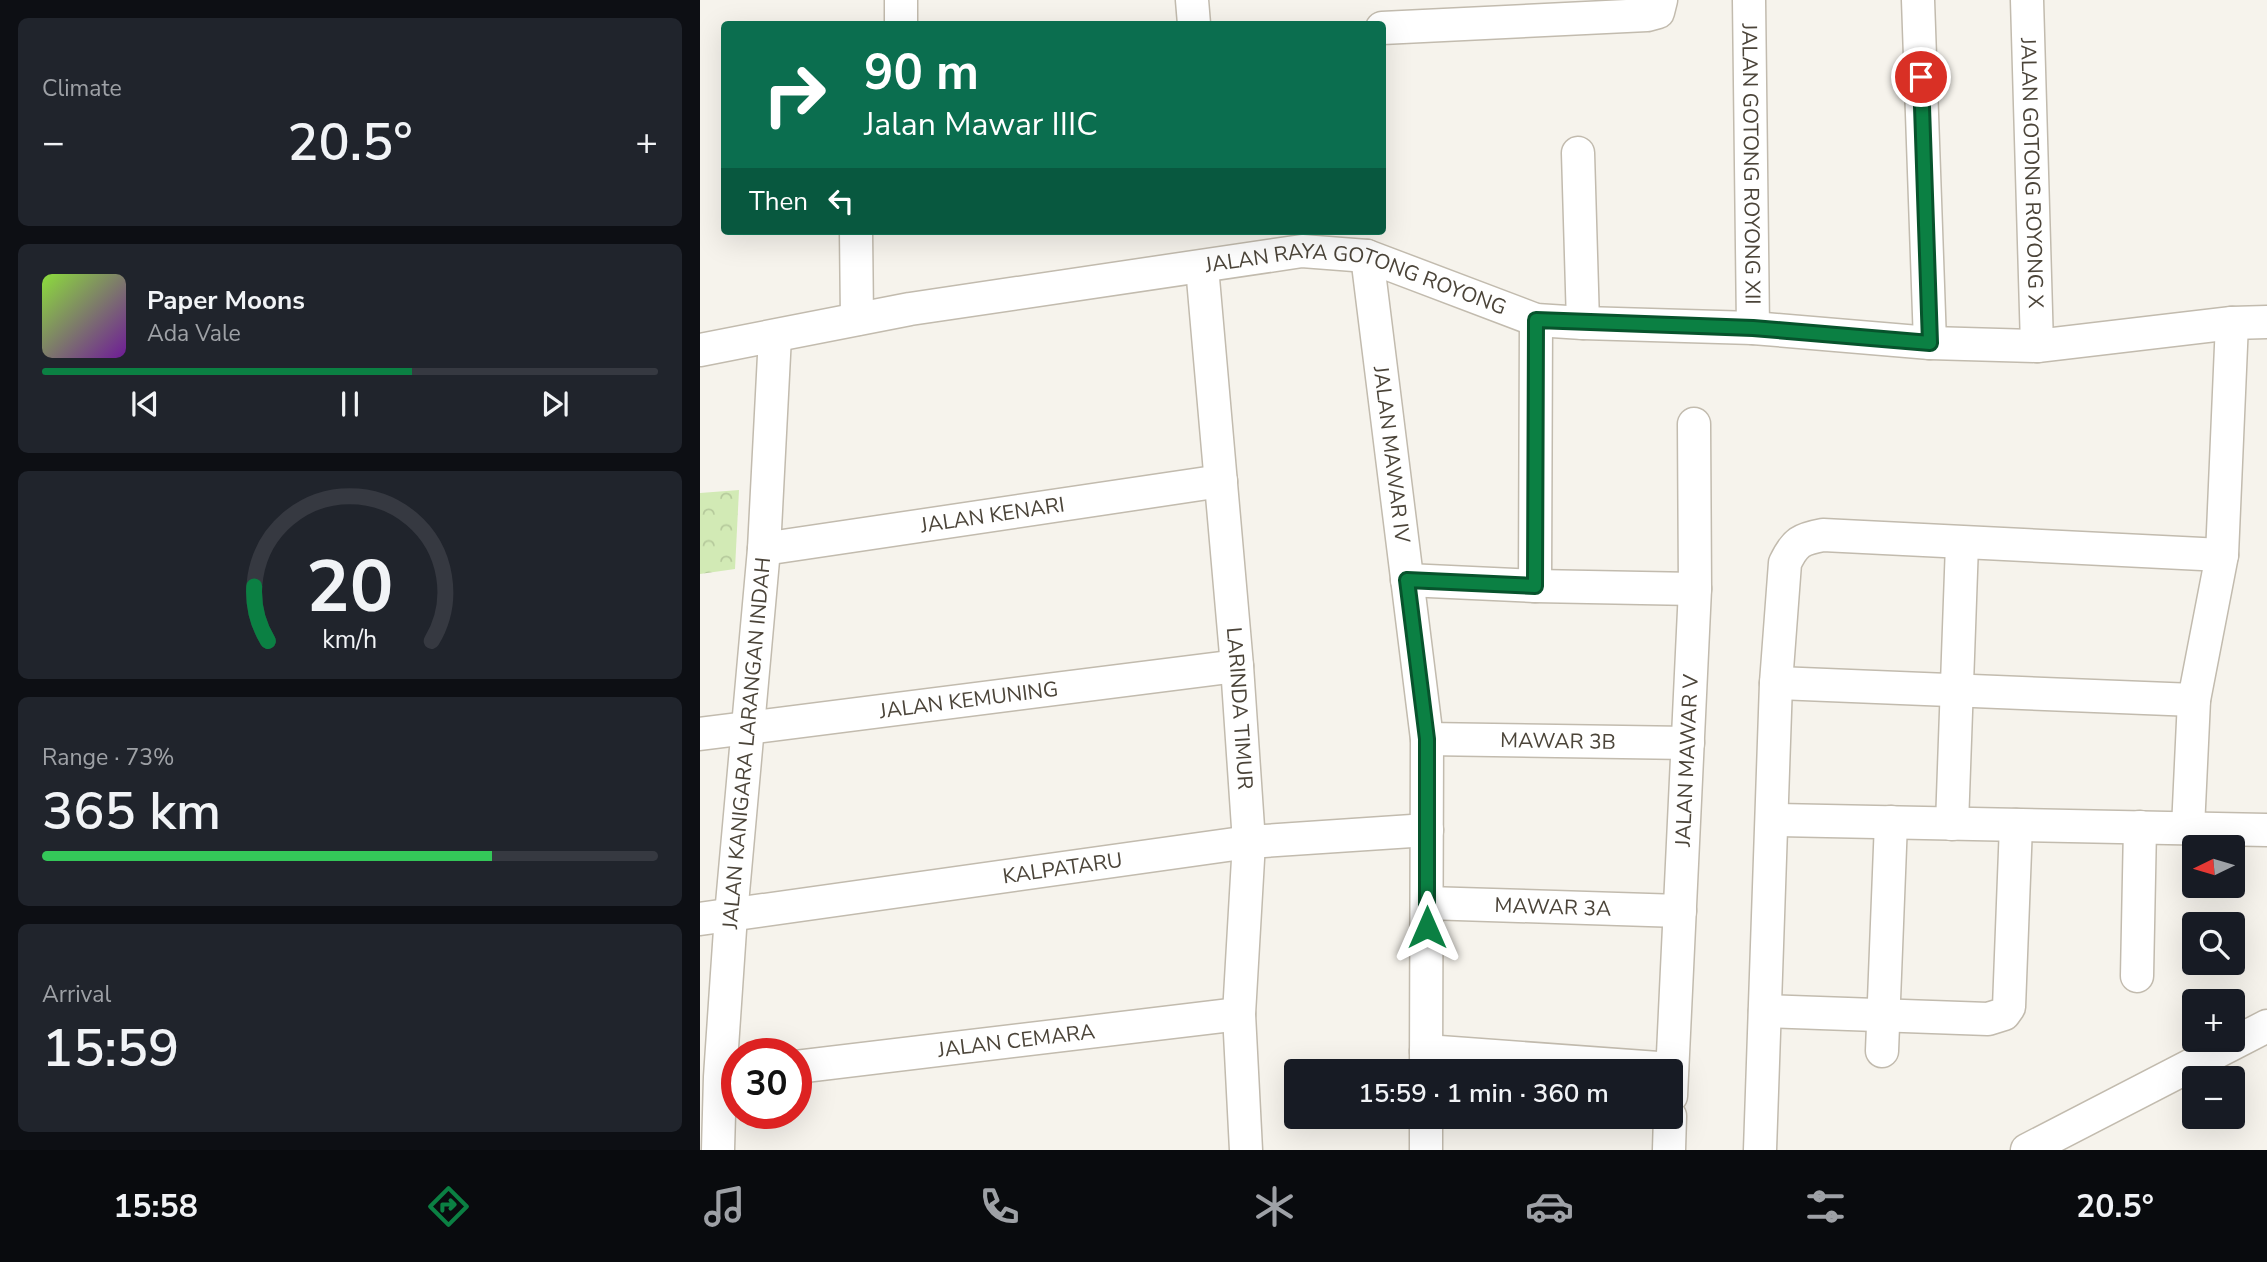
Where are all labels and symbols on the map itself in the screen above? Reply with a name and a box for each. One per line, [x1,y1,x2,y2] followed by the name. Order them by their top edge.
[1735,22,1767,305] street label: JALAN GOTONG ROYONG XII
[2014,36,2050,309] street label: JALAN GOTONG ROYONG X
[1891,47,1951,107] pin
[1202,237,1510,322] street label: JALAN RAYA GOTONG ROYONG
[1367,363,1417,545] street label: JALAN MAWAR IV
[918,490,1066,540] street label: JALAN KENARI
[716,556,777,931] street label: JALAN KANIGARA LARANGAN INDAH
[1220,626,1259,790] street label: LARINDA TIMUR
[1669,673,1705,848] street label: JALAN MAWAR V
[877,675,1060,725] street label: JALAN KEMUNING
[1500,726,1616,756] street label: MAWAR 3B
[2182,835,2245,898] north arrow
[1001,846,1124,890] street label: KALPATARU
[1390,890,1464,964] position arrow
[1494,891,1612,923] street label: MAWAR 3A
[935,1017,1097,1064] street label: JALAN CEMARA
[721,1038,812,1129] speed limit sign: 30

